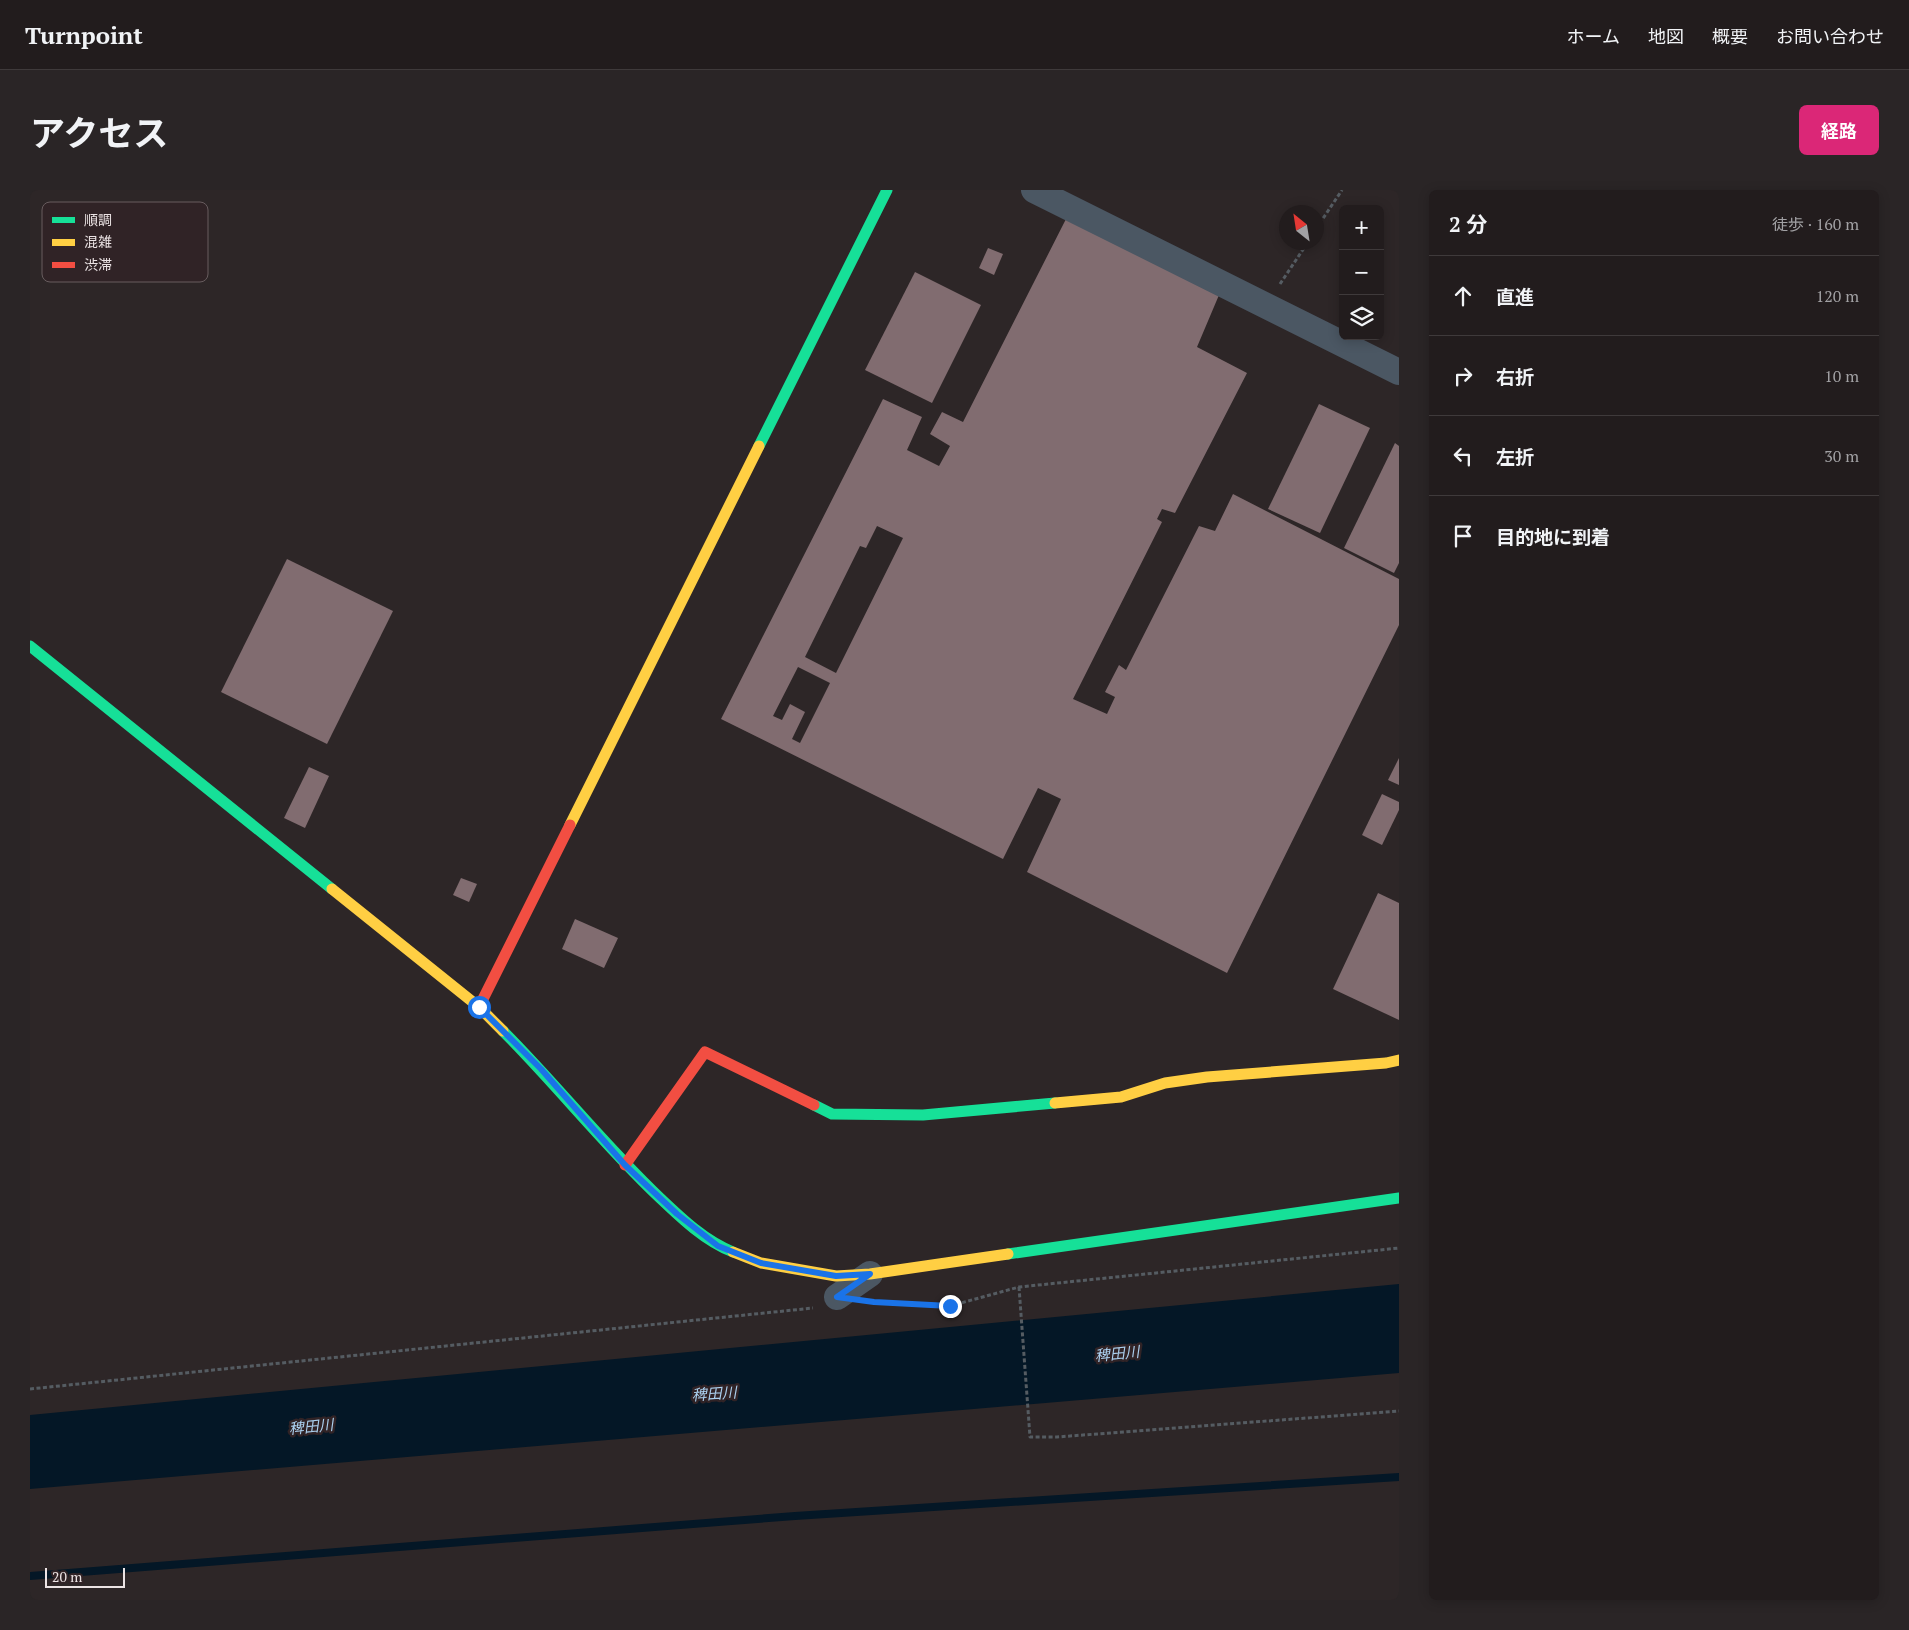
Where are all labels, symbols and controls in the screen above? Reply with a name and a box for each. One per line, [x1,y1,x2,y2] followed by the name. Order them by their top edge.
[25,19,143,51] text: Turnpoint
[1567,24,1620,48] text: ホーム
[1648,24,1684,48] text: 地図
[1712,24,1748,48] text: 概要
[1776,24,1884,48] text: お問い合わせ
[1799,105,1879,155] button: 経路
[30,110,168,156] text: アクセス
[42,202,208,282] legend
[1279,205,1324,250] north arrow
[1339,205,1384,340] map controls
[1339,205,1384,250] button: +
[84,210,112,229] text: 順調
[1449,210,1488,238] text: 2 分
[1772,213,1859,235] text: 徒歩 · 160 m
[84,232,112,251] text: 混雑
[1339,250,1384,295] button: −
[84,255,112,274] text: 渋滞
[1449,282,1477,310] icon: ahead
[1496,284,1534,309] text: 直進
[1816,285,1859,307] text: 120 m
[1339,295,1384,340] button: layers
[1449,362,1477,390] icon: right
[1496,364,1534,389] text: 右折
[1824,365,1859,387] text: 10 m
[1449,442,1477,470] icon: left
[1496,444,1534,469] text: 左折
[1824,445,1859,467] text: 30 m
[1449,522,1477,550] icon: arrive
[1496,524,1610,549] text: 目的地に到着
[468,996,491,1019] route start
[939,1295,962,1318] route end
[1094,1340,1142,1365] water label: 稗田川
[691,1381,739,1405] water label: 稗田川
[288,1413,336,1438] water label: 稗田川
[45,1565,125,1588] scale bar
[52,1567,82,1586] text: 20 m

